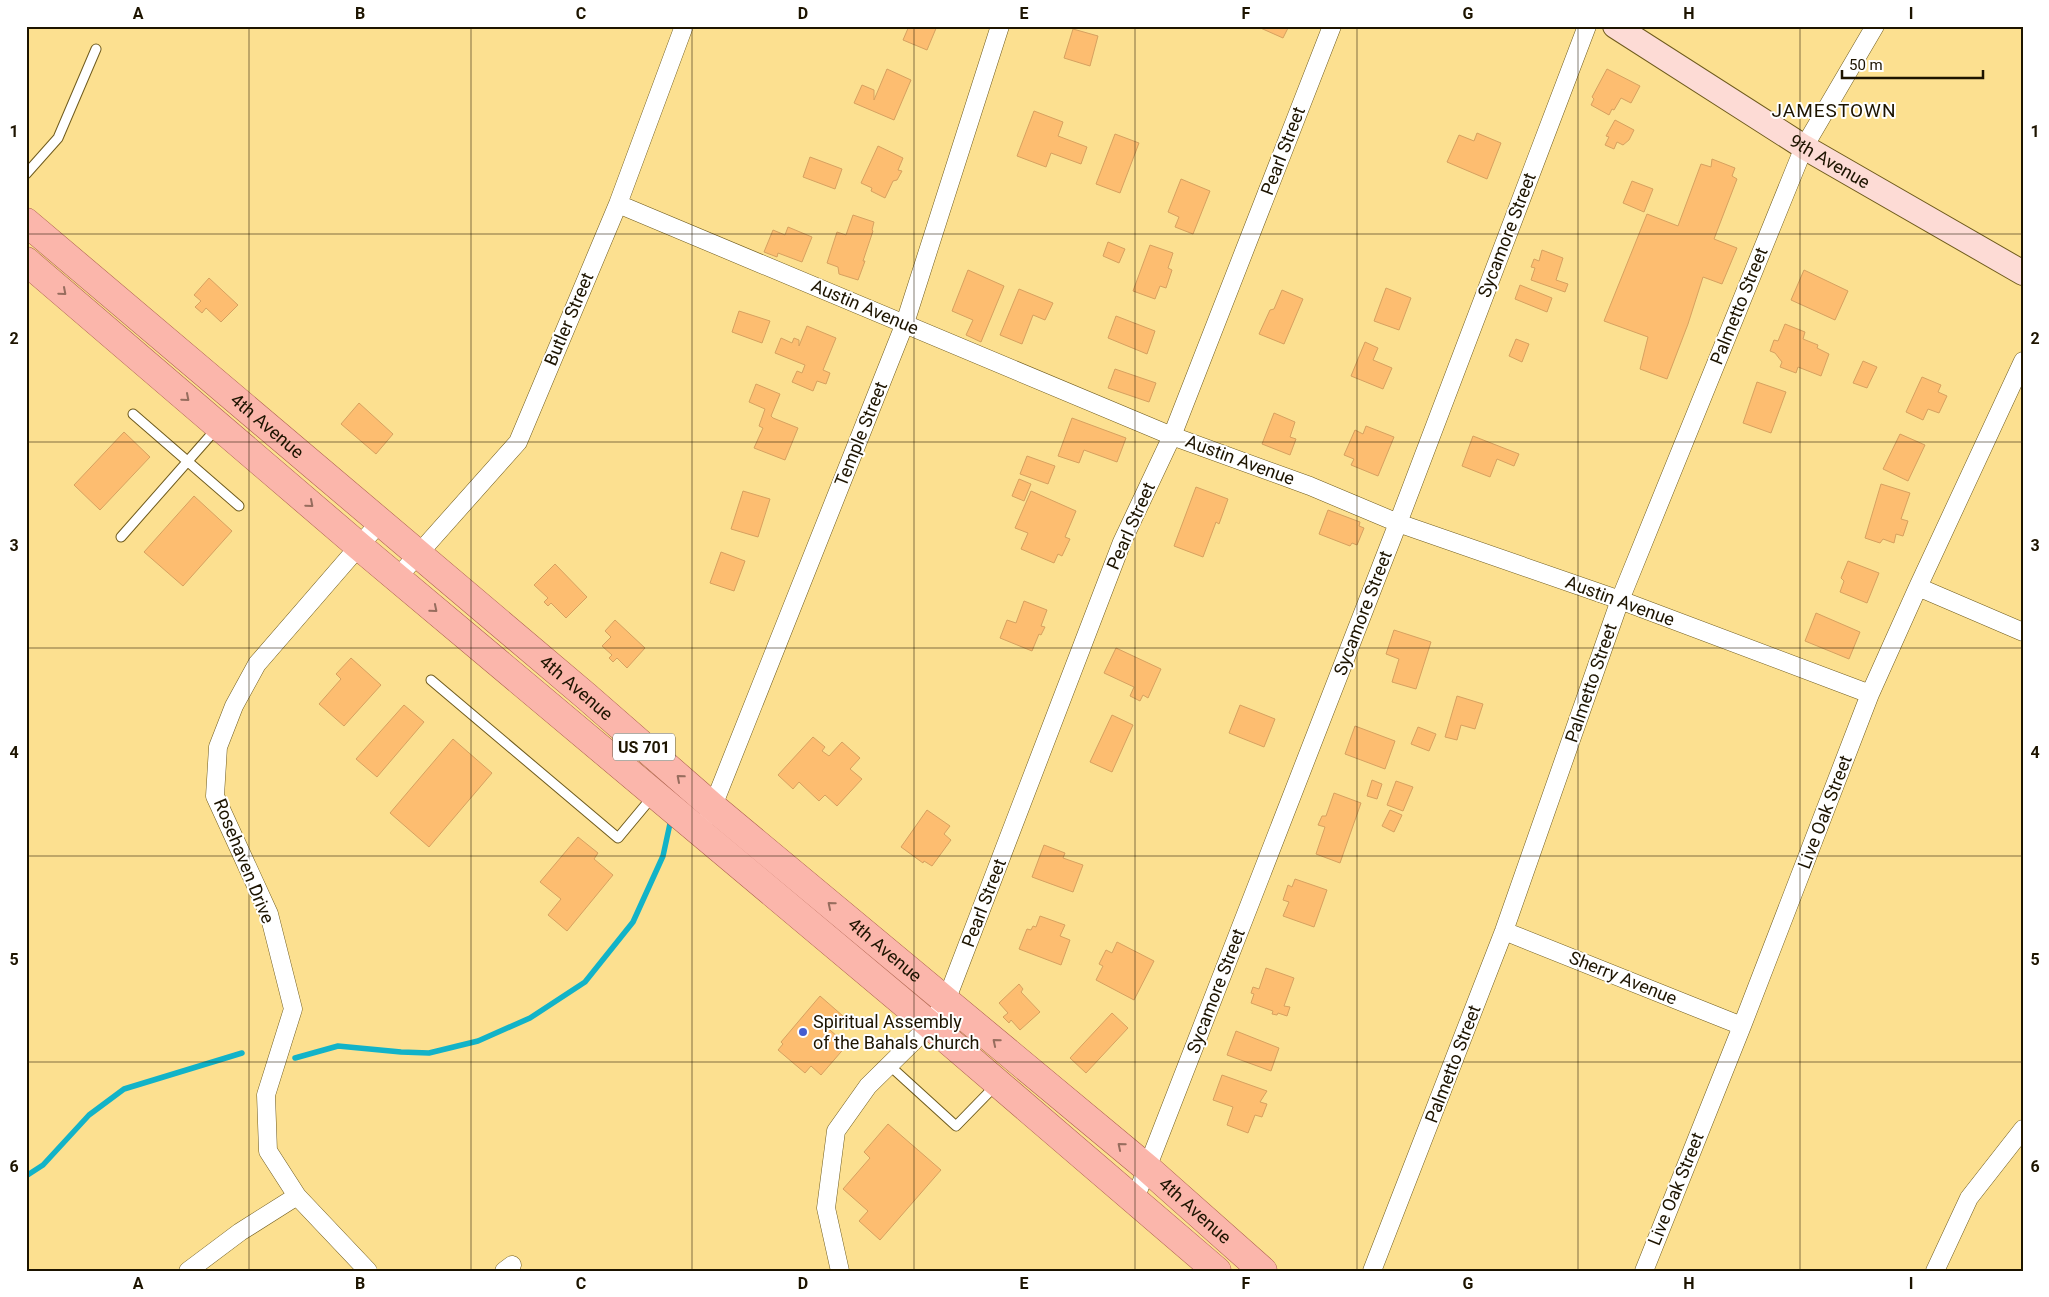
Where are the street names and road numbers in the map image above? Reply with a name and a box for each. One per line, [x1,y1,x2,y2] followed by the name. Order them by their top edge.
[1256,104,1309,198] street label: Pearl Street
[1786,130,1874,193] street label: 9th Avenue
[1473,169,1540,300] street label: Sycamore Street
[1705,244,1772,367] street label: Palmetto Street
[540,269,598,368] street label: Butler Street
[808,275,922,339] street label: Austin Avenue
[830,378,891,489] street label: Temple Street
[227,389,308,463] street label: 4th Avenue
[1183,430,1298,489] street label: Austin Avenue
[1102,479,1159,573] street label: Pearl Street
[1329,547,1396,678] street label: Sycamore Street
[1563,571,1678,630] street label: Austin Avenue
[1560,620,1621,745] street label: Palmetto Street
[536,651,617,725] street label: 4th Avenue
[613,734,675,760] road number: US 701
[1793,752,1856,872] street label: Live Oak Street
[210,795,279,926] street label: Rosehaven Drive
[957,856,1010,950] street label: Pearl Street
[844,913,926,986] street label: 4th Avenue
[1182,925,1249,1056] street label: Sycamore Street
[1566,946,1680,1009] street label: Sherry Avenue
[1420,1002,1485,1126] street label: Palmetto Street
[1643,1129,1708,1248] street label: Live Oak Street
[1155,1173,1236,1248] street label: 4th Avenue

